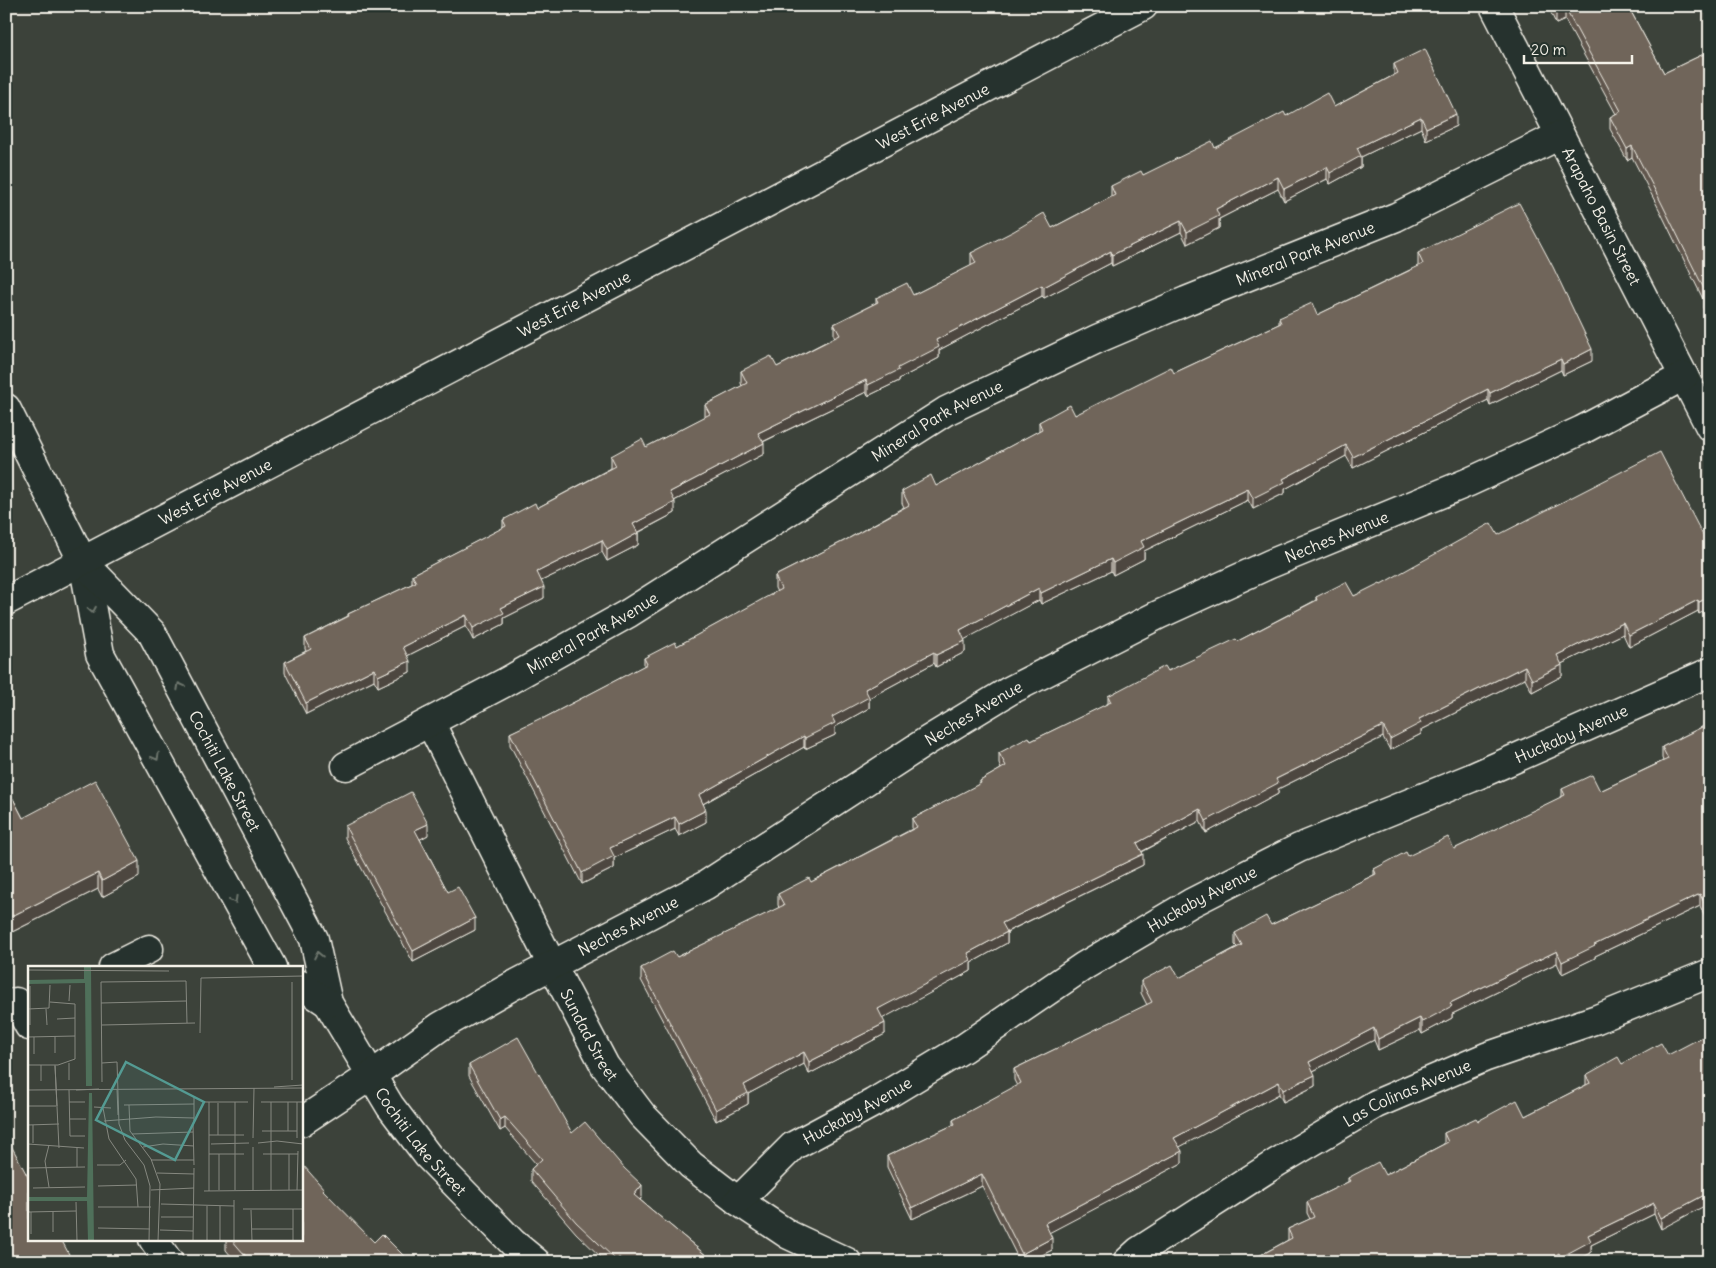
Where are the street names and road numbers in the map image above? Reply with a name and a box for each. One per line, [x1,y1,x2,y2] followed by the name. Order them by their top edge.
[873,78,993,154] street label: West Erie Avenue
[1558,144,1646,289] street label: Arapaho Basin Street
[1233,217,1377,290] street label: Mineral Park Avenue
[514,266,634,342] street label: West Erie Avenue
[868,376,1006,466] street label: Mineral Park Avenue
[155,454,275,529] street label: West Erie Avenue
[1282,506,1391,567] street label: Neches Avenue
[523,587,662,678] street label: Mineral Park Avenue
[921,676,1025,750] street label: Neches Avenue
[1512,700,1631,767] street label: Huckaby Avenue
[185,707,265,835] street label: Cochiti Lake Street
[1144,861,1260,937] street label: Huckaby Avenue
[574,891,682,960] street label: Neches Avenue
[556,985,623,1085] street label: Sundad Street
[1339,1055,1474,1131] street label: Las Colinas Avenue
[799,1072,915,1149] street label: Huckaby Avenue
[371,1084,471,1200] street label: Cochiti Lake Street

